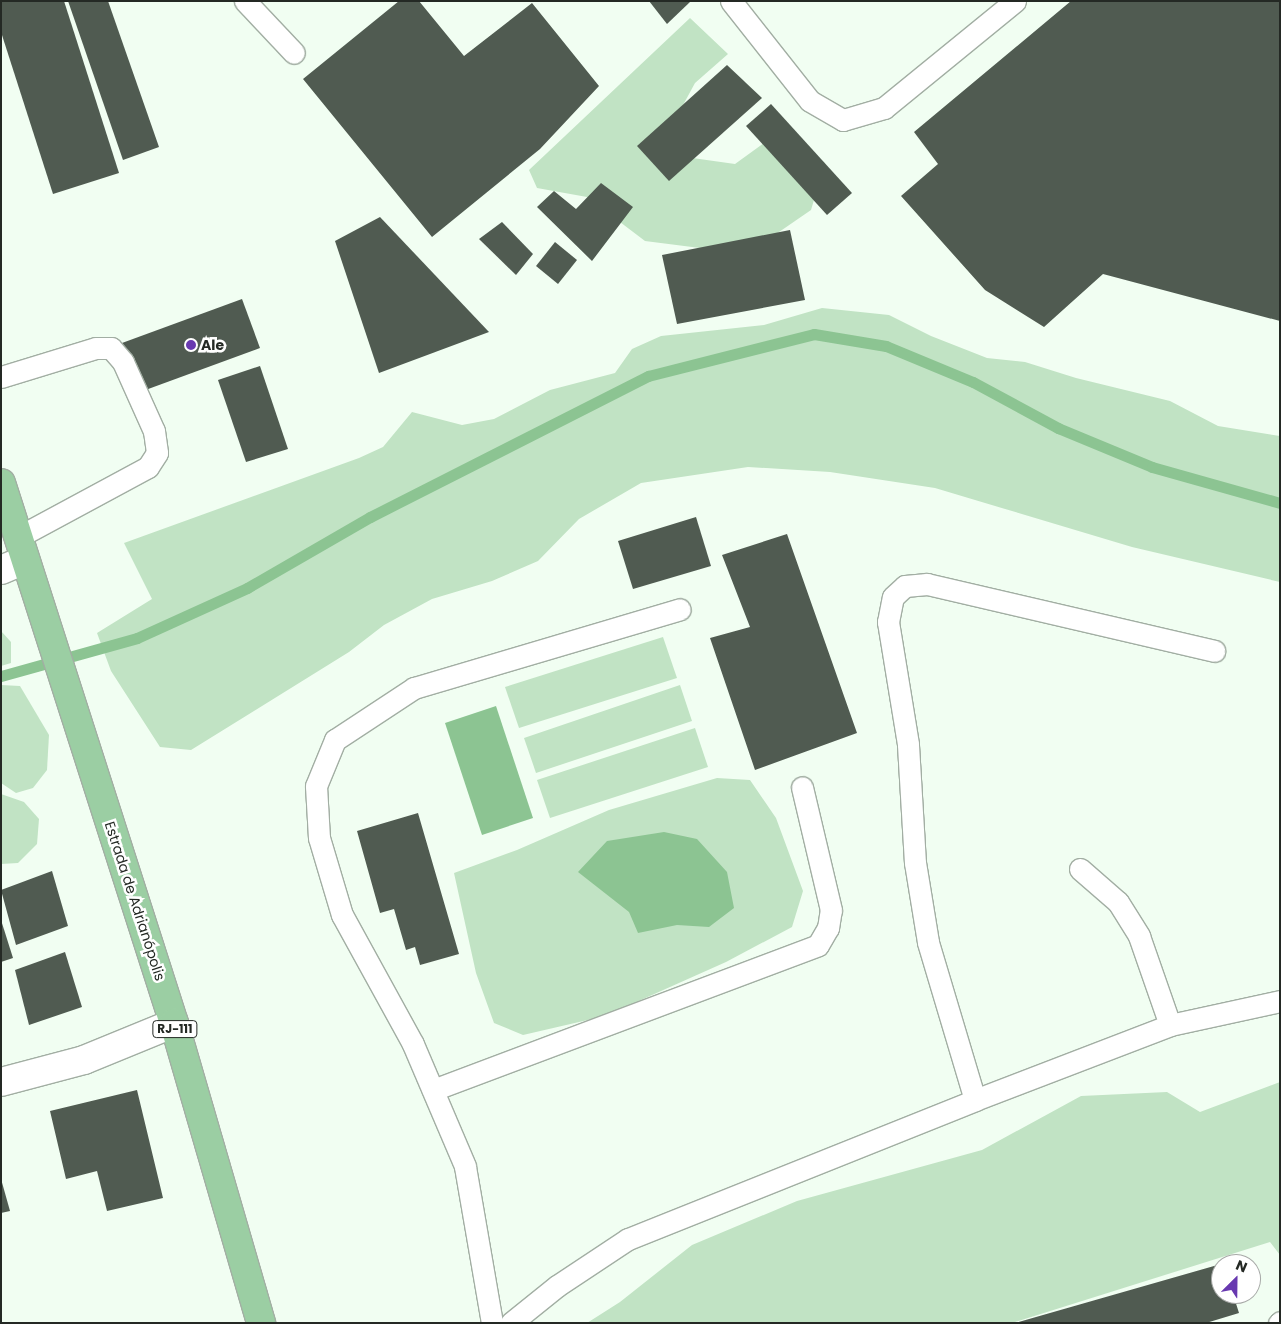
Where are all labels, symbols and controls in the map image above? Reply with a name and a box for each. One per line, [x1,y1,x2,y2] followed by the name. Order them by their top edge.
[201,337,224,353] place label: Ale
[185,339,197,351] marker: Ale
[101,819,169,983] street label: Estrada de Adrianópolis
[151,1020,199,1038] road number: RJ-111
[1211,1254,1261,1304] north arrow
[1233,1255,1250,1277] text: N

